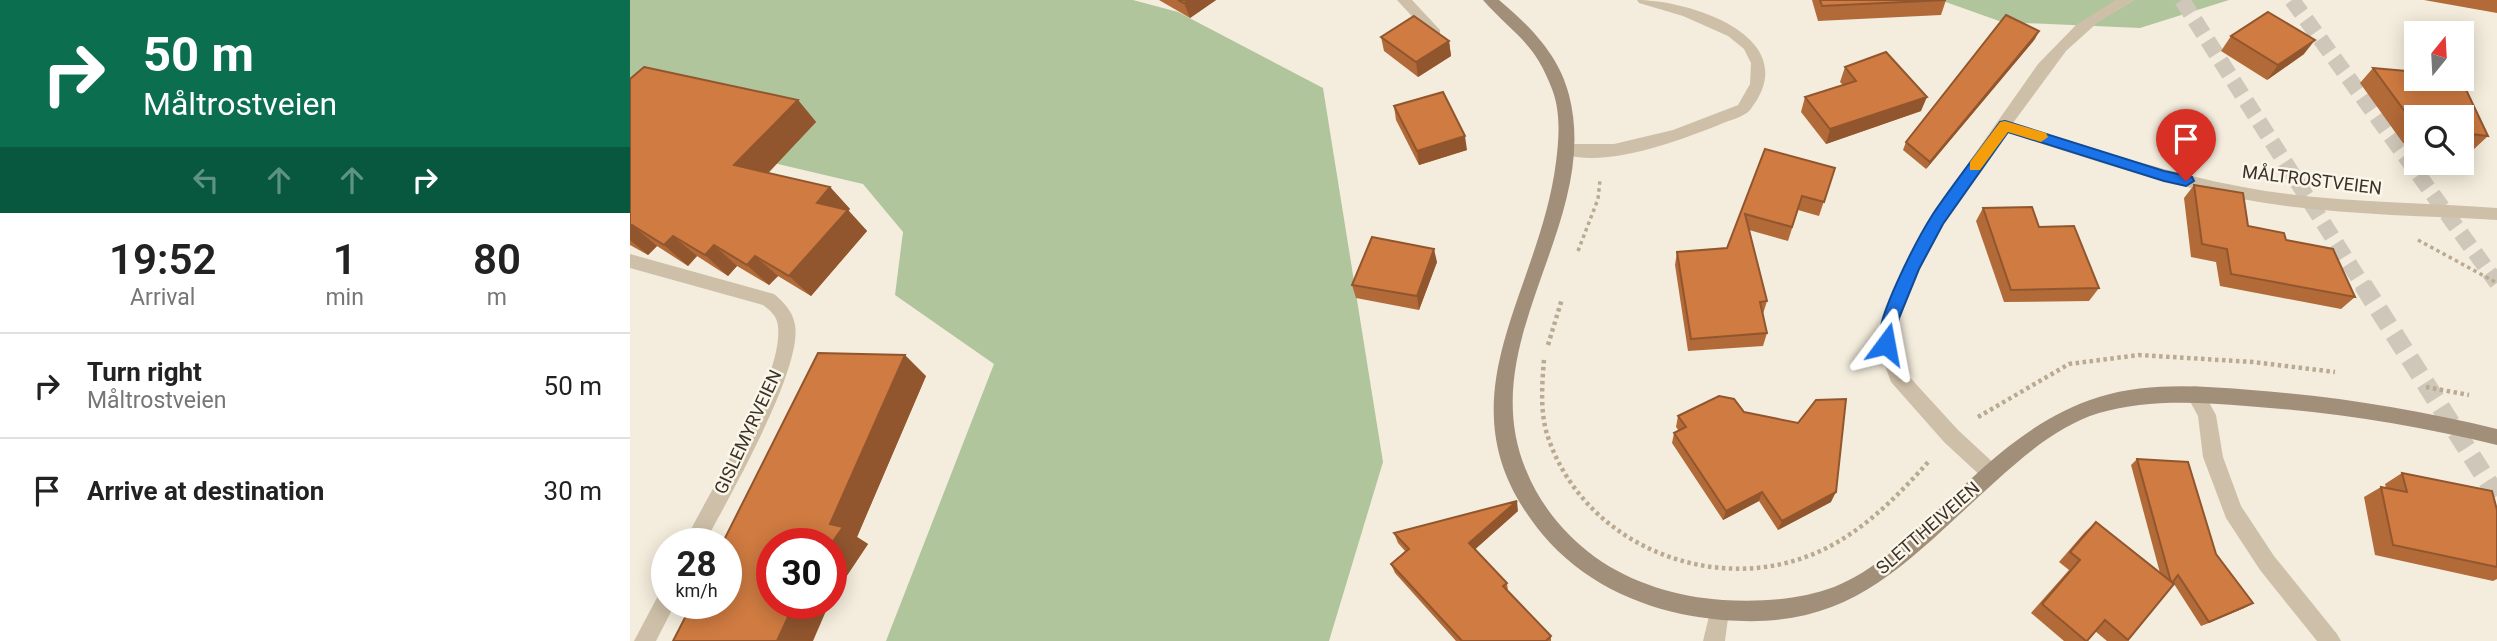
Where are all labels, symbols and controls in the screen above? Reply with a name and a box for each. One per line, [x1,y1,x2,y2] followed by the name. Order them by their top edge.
[2404,21,2474,91] north arrow
[2404,21,2474,175] map controls
[143,26,254,83] text: 50 m
[28,28,119,119] icon: right
[143,85,337,123] text: Måltrostveien
[2404,105,2474,175] button: search
[2156,109,2216,181] pin
[2167,120,2205,158] icon: arrive
[2241,160,2383,198] street label: MÅLTROSTVEIEN
[187,161,225,199] icon: left
[260,161,298,199] icon: ahead
[333,161,371,199] icon: ahead
[406,161,444,199] icon: right
[109,235,216,284] text: 19:52
[333,235,357,284] text: 1
[473,235,521,284] text: 80
[130,284,195,311] text: Arrival
[325,284,364,311] text: min
[487,284,507,311] text: m
[1849,307,1923,381] position arrow
[87,357,202,387] text: Turn right
[710,366,786,497] street label: GISLEMYRVEIEN
[28,367,66,405] icon: right
[544,371,602,401] text: 50 m
[87,387,226,414] text: Måltrostveien
[28,472,66,510] icon: arrive
[87,476,324,506] text: Arrive at destination
[544,476,602,506] text: 30 m
[1872,477,1984,578] street label: SLETTHEIVEIEN
[756,528,847,619] speed limit sign: 30
[676,544,717,585] text: 28
[675,580,718,601] text: km/h

